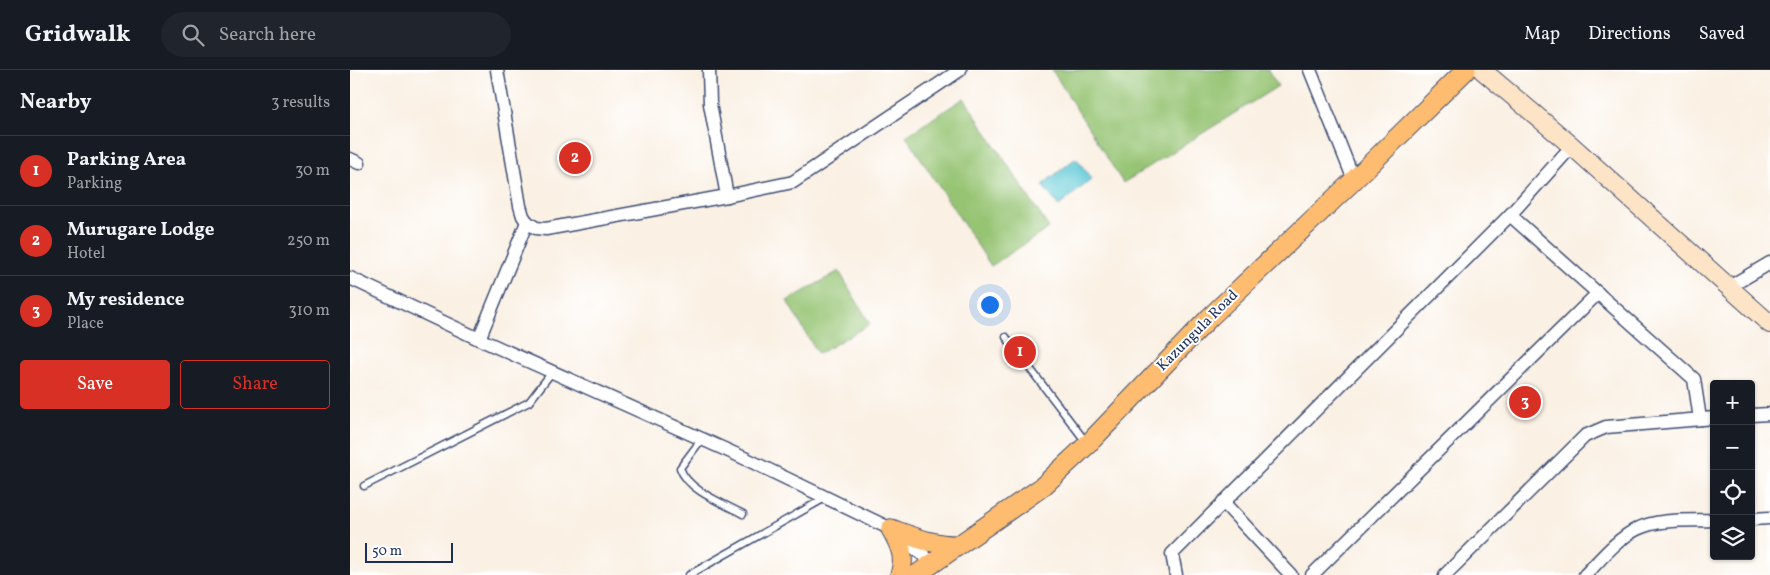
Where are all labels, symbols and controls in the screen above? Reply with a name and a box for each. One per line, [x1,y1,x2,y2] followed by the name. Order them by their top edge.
[161,12,511,57] search box
[25,18,131,52] text: Gridwalk
[179,21,207,49] icon: search
[219,22,316,48] text: Search here
[1524,22,1560,47] text: Map
[1588,22,1671,47] text: Directions
[1699,22,1745,47] text: Saved
[20,88,91,117] text: Nearby
[271,92,330,114] text: 3 results
[559,139,591,177] pin: 2
[67,147,186,173] text: Parking Area
[33,160,39,182] text: 1
[295,160,330,182] text: 30 m
[67,173,122,195] text: Parking
[67,217,215,243] text: Murugare Lodge
[32,230,40,252] text: 2
[287,230,330,252] text: 250 m
[67,243,105,265] text: Hotel
[1153,286,1243,376] street label: Kazungula Road
[67,287,184,313] text: My residence
[977,292,1003,318] your location
[32,300,40,322] text: 3
[289,300,330,322] text: 310 m
[67,313,104,335] text: Place
[1004,333,1036,371] pin: 1
[20,360,170,409] button: Save
[180,360,330,409] button: Share
[1710,380,1755,560] map controls
[1710,380,1755,425] button: +
[1509,383,1541,421] pin: 3
[1710,425,1755,470] button: −
[1710,470,1755,515] button: locate
[1710,515,1755,560] button: layers
[365,540,452,563] scale bar
[372,542,402,561] text: 50 m

